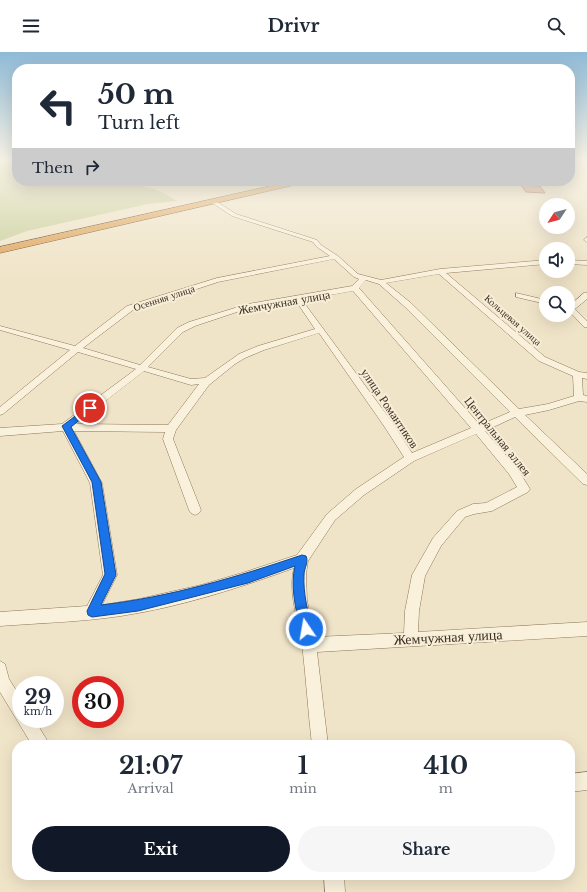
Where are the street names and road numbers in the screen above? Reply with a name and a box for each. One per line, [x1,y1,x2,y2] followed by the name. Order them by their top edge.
[132,282,197,314] street label: Осенняя улица
[237,286,332,318] street label: Жемчужная улица
[482,292,545,349] street label: Кольцевая улица
[358,365,422,451] street label: улица Романтиков
[461,393,535,479] street label: Центральная аллея
[393,625,504,649] street label: Жемчужная улица

